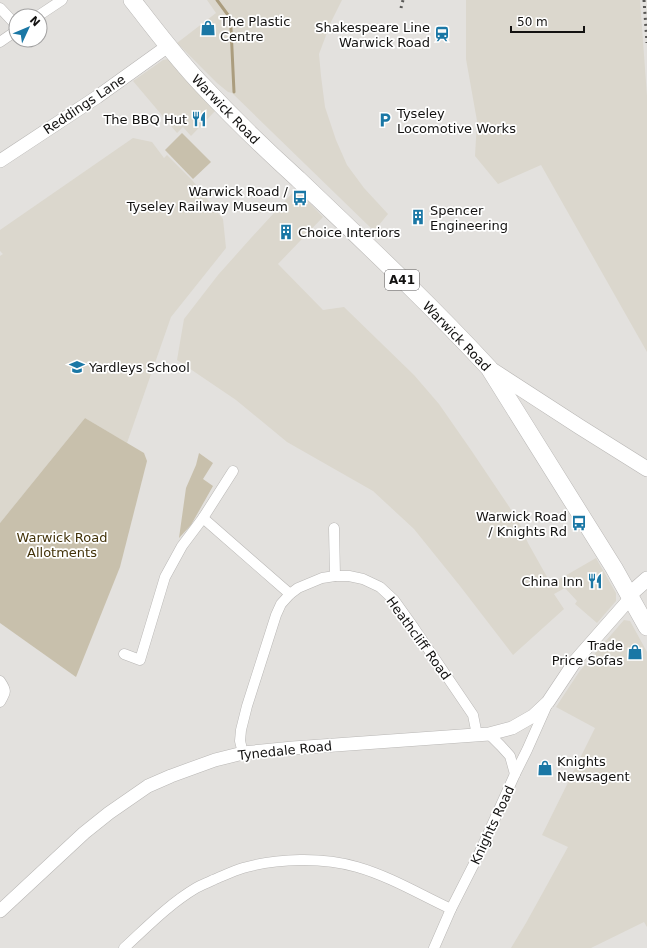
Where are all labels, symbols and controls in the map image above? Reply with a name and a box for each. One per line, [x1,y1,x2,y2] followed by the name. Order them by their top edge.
[8,8,48,48] north arrow
[511,8,584,34] scale bar
[27,14,43,29] text: N
[219,14,290,44] place label: The Plastic Centre
[517,15,548,29] text: 50 m
[199,19,217,37] shop icon: The Plastic Centre
[315,20,430,50] place label: Shakespeare Line Warwick Road
[433,25,451,43] station icon: Shakespeare Line Warwick Road
[189,71,263,147] street label: Warwick Road
[41,72,128,137] street label: Reddings Lane
[396,106,516,136] place label: Tyseley Locomotive Works
[190,110,208,128] restaurant icon: The BBQ Hut
[376,111,394,129] parking icon: Tyseley Locomotive Works
[102,112,187,127] place label: The BBQ Hut
[126,184,289,214] place label: Warwick Road / Tyseley Railway Museum
[291,189,309,207] bus stop icon: Warwick Road / Tyseley Railway Museum
[430,203,508,233] place label: Spencer Engineering
[409,208,427,226] building icon: Spencer Engineering
[277,223,295,241] building icon: Choice Interiors
[298,225,401,240] place label: Choice Interiors
[385,270,419,290] road number: A41
[420,298,494,374] street label: Warwick Road
[68,358,86,376] school or university icon: Yardleys School
[88,360,190,375] place label: Yardleys School
[476,509,567,539] place label: Warwick Road / Knights Rd
[570,514,588,532] bus stop icon: Warwick Road / Knights Rd
[16,530,108,560] park label: Warwick Road Allotments
[586,572,604,590] restaurant icon: China Inn
[521,574,583,589] place label: China Inn
[383,594,454,683] street label: Heathcliff Road
[552,638,623,668] place label: Trade Price Sofas
[626,643,644,661] shop icon: Trade Price Sofas
[236,738,333,763] street label: Tynedale Road
[557,754,630,784] place label: Knights Newsagent
[536,759,554,777] shop icon: Knights Newsagent
[468,783,517,867] street label: Knights Road

